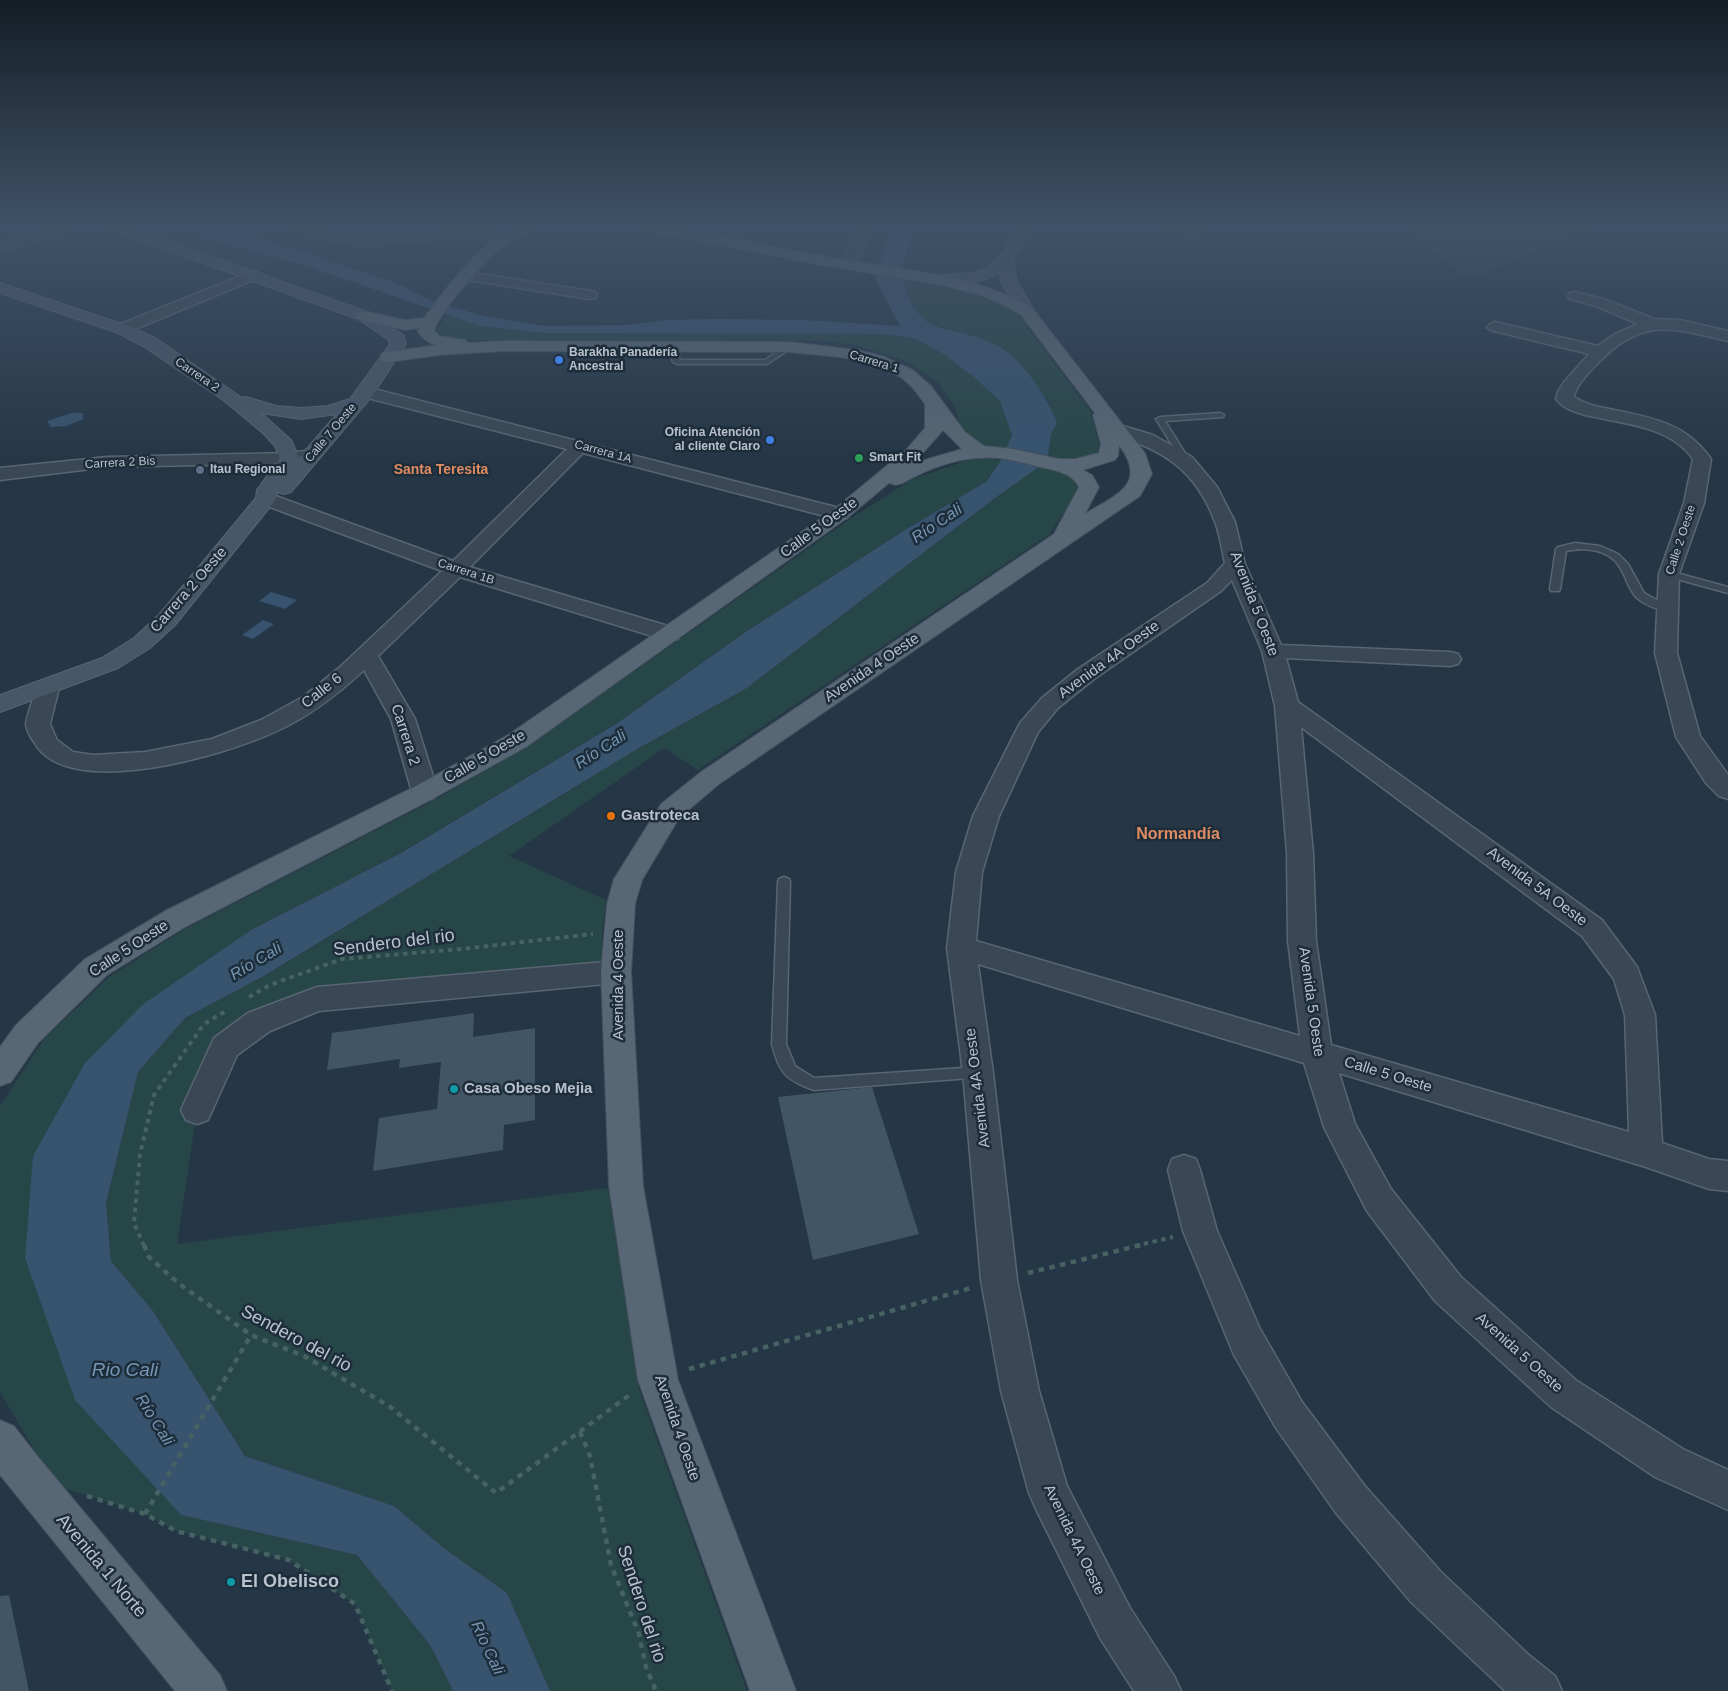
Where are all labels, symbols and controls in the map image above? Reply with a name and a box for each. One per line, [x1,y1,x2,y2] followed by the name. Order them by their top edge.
[569,346,677,374] place label: Barakha Panadería Ancestral
[848,348,900,376] street label: Carrera 1
[553,354,565,366] marker: Barakha Panadería Ancestral
[172,355,222,395] street label: Carrera 2
[302,401,360,465] street label: Calle 7 Oeste
[665,426,760,454] place label: Oficina Atención al cliente Claro
[764,434,776,446] marker: Oficina Atención al cliente Claro
[573,437,633,467] street label: Carrera 1A
[869,451,921,465] place label: Smart Fit
[853,452,865,464] marker: Smart Fit
[84,454,156,472] street label: Carrera 2 Bis
[394,462,488,478] district label: Santa Teresita
[210,463,285,477] place label: Itau Regional
[194,464,206,476] marker: Itau Regional
[777,494,861,562] street label: Calle 5 Oeste
[908,500,966,548] water label: Río Cali
[1663,503,1699,577] street label: Calle 2 Oeste
[147,544,231,636] street label: Carrera 2 Oeste
[1226,549,1282,659] street label: Avenida 5 Oeste
[436,556,496,588] street label: Carrera 1B
[1055,617,1163,703] street label: Avenida 4A Oeste
[821,630,923,706] street label: Avenida 4 Oeste
[298,670,346,712] street label: Calle 6
[387,702,423,768] street label: Carrera 2
[441,726,529,788] street label: Calle 5 Oeste
[572,726,630,774] water label: Río Cali
[621,807,699,825] place label: Gastroteca
[605,810,617,822] marker: Gastroteca
[1136,825,1220,845] district label: Normandía
[1483,844,1591,930] street label: Avenida 5A Oeste
[86,917,172,981] street label: Calle 5 Oeste
[332,925,456,961] street label: Sendero del rio
[610,930,628,1040] street label: Avenida 4 Oeste
[227,939,285,985] water label: Río Cali
[1294,946,1328,1058] street label: Avenida 5 Oeste
[962,1027,994,1149] street label: Avenida 4A Oeste
[1342,1053,1434,1097] street label: Calle 5 Oeste
[464,1080,592,1098] place label: Casa Obeso Mejìa
[448,1083,460,1095] marker: Casa Obeso Mejìa
[237,1301,355,1377] street label: Sendero del rio
[1472,1309,1566,1397] street label: Avenida 5 Oeste
[92,1360,158,1382] water label: Rio Cali
[650,1373,704,1483] street label: Avenida 4 Oeste
[131,1391,177,1449] water label: Río Cali
[1039,1482,1109,1598] street label: Avenida 4A Oeste
[51,1510,151,1622] street label: Avenida 1 Norte
[612,1543,670,1665] street label: Sendero del rio
[241,1571,339,1593] place label: El Obelisco
[225,1576,237,1588] marker: El Obelisco
[466,1618,508,1678] water label: Río Cali

